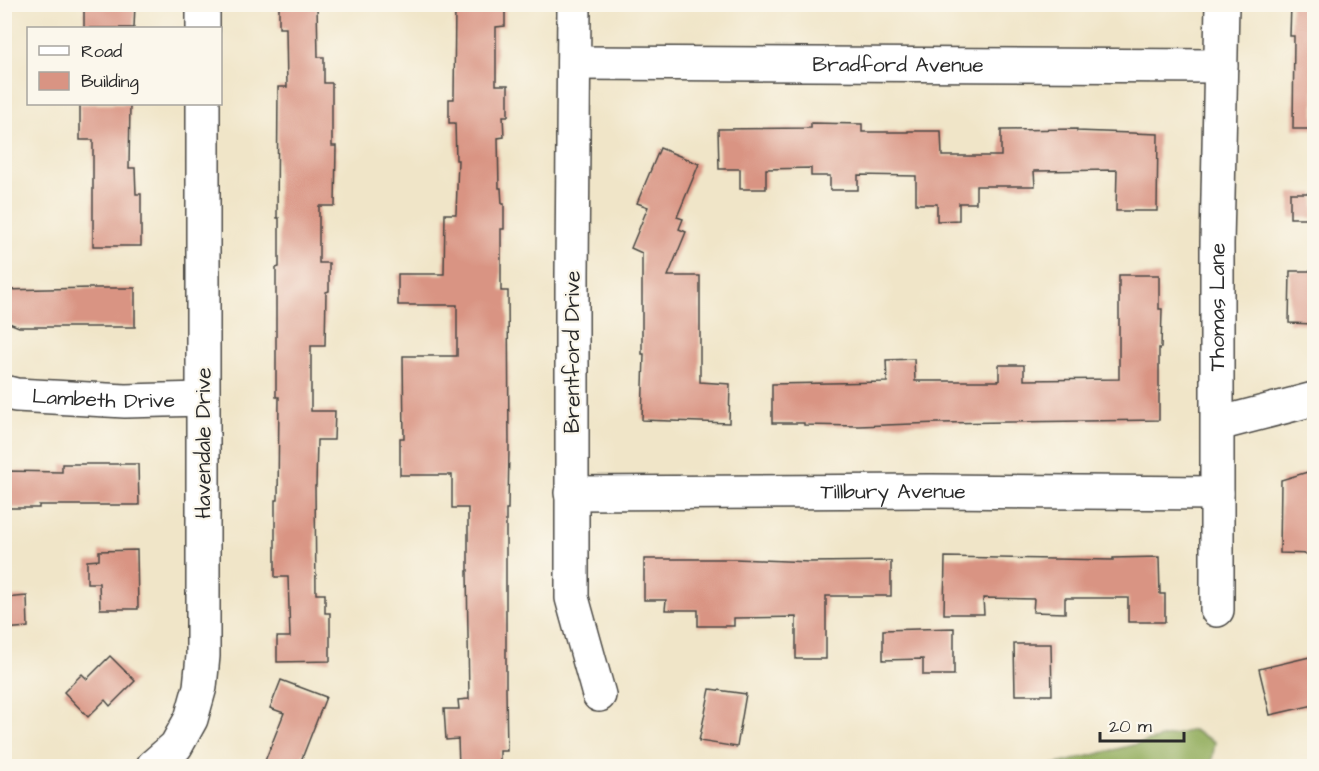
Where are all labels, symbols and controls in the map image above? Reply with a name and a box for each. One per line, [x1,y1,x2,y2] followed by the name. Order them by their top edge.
[27,27,222,105] legend
[81,39,122,64] text: Road
[812,50,984,79] street label: Bradford Avenue
[81,69,139,95] text: Building
[1203,243,1232,371] street label: Thomas Lane
[558,271,587,433] street label: Brentford Drive
[189,367,218,519] street label: Havendale Drive
[31,381,175,416] street label: Lambeth Drive
[820,476,966,508] street label: Tillbury Avenue
[1100,705,1184,743] scale bar
[1109,714,1152,739] text: 20 m

